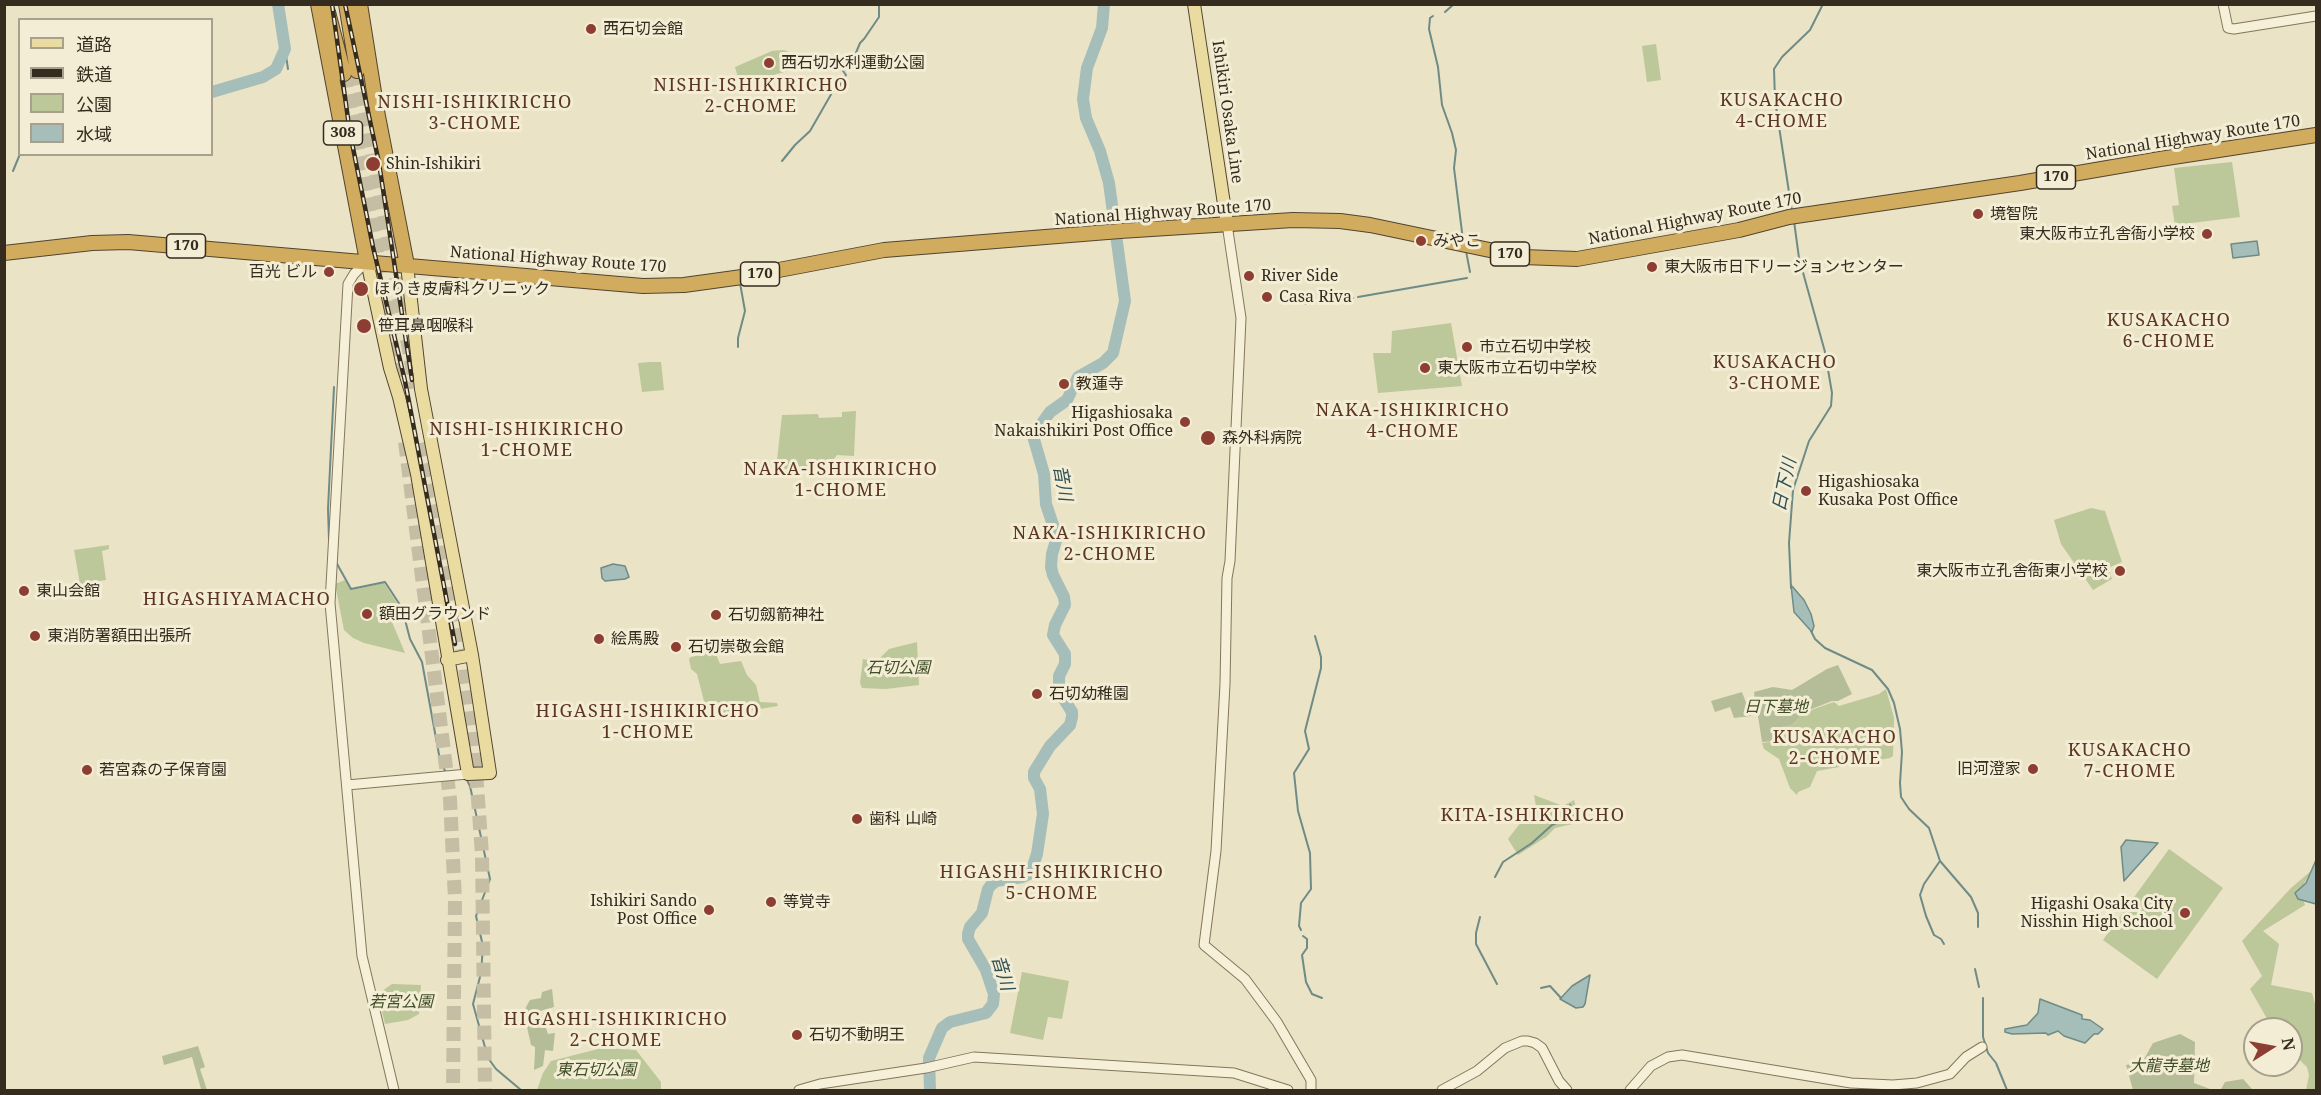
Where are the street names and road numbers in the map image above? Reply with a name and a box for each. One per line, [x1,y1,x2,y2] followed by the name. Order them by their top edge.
[1207,39,1247,185] street label: Ishikiri Osaka Line
[2084,112,2302,164] street label: National Highway Route 170
[324,121,362,145] road number: 308
[2036,165,2076,189] road number: 170
[1587,189,1803,249] street label: National Highway Route 170
[1054,196,1272,230] street label: National Highway Route 170
[166,234,206,258] road number: 170
[1490,242,1530,266] road number: 170
[449,243,667,277] street label: National Highway Route 170
[740,262,780,286] road number: 170

